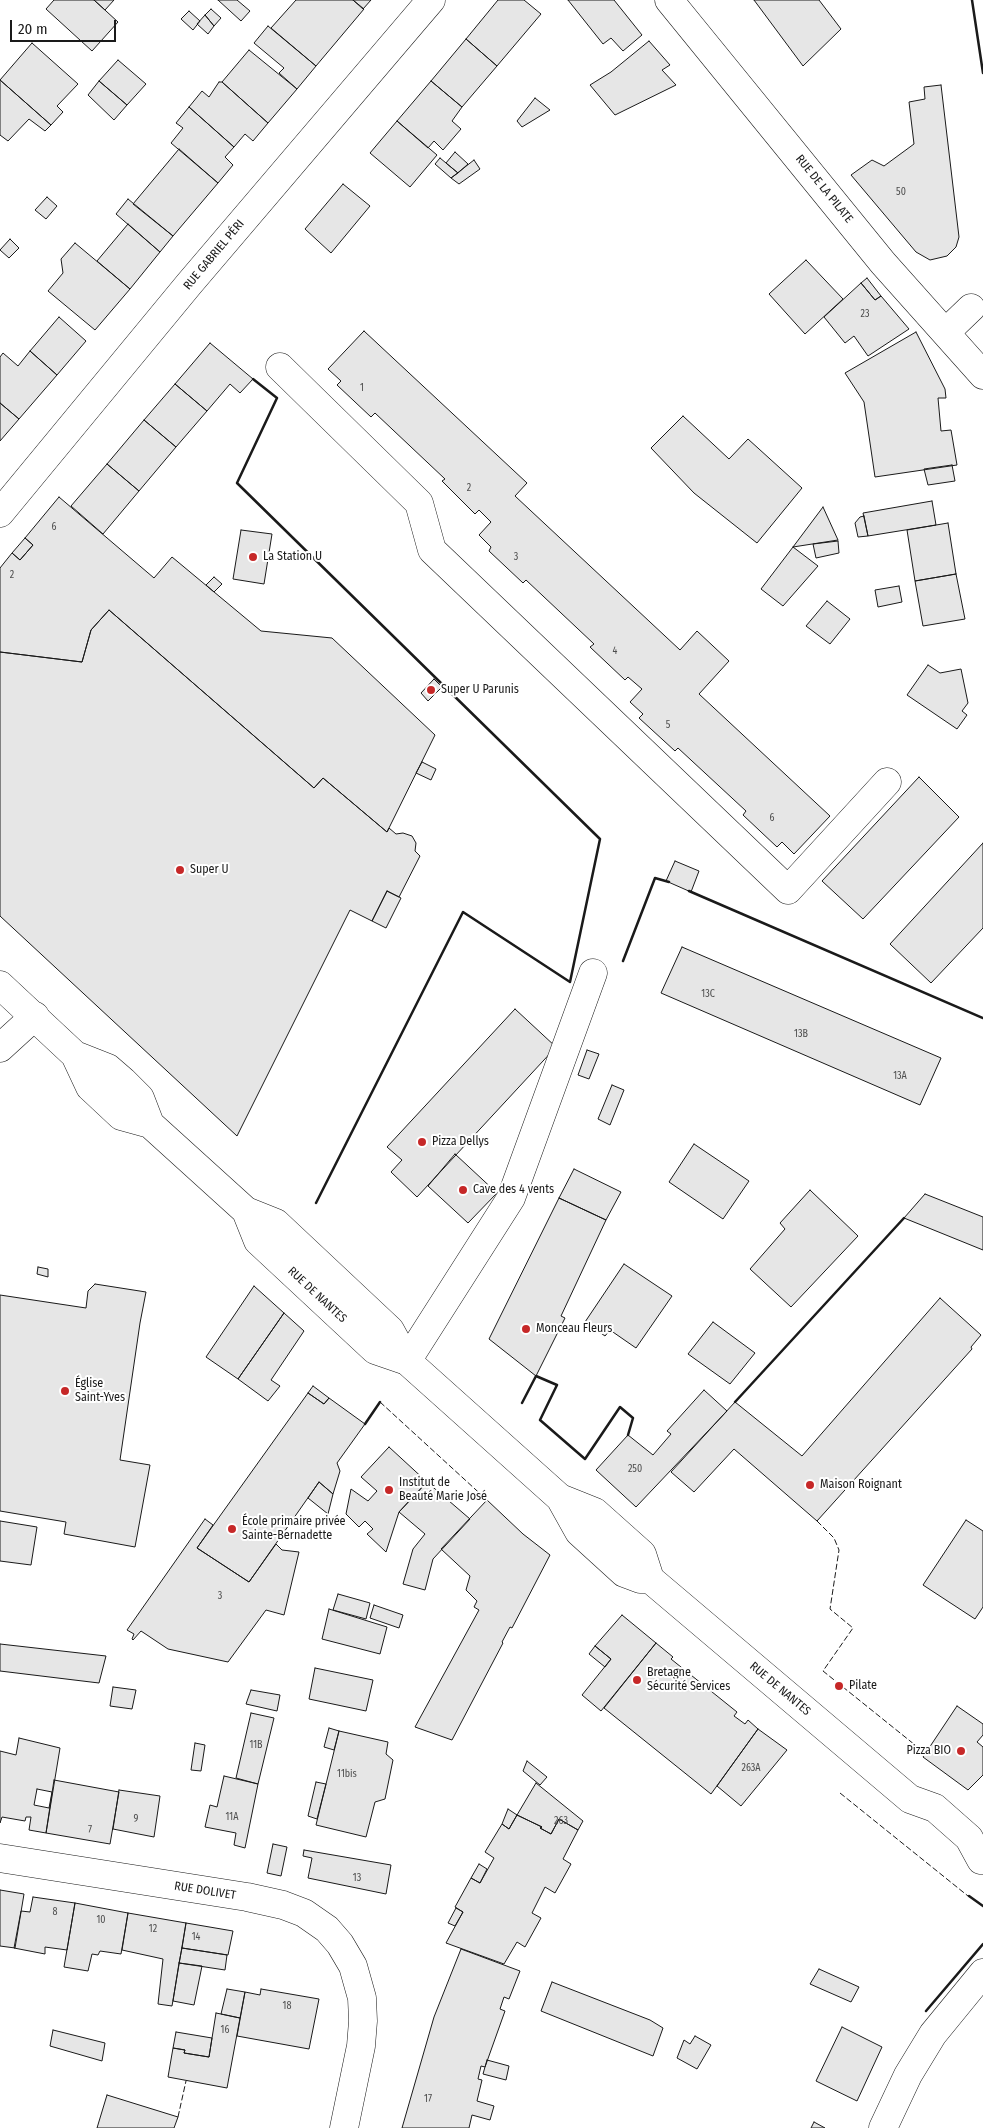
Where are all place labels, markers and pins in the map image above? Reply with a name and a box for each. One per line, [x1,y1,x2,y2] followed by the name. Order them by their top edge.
[263,550,322,564] place label: La Station U
[247,551,259,563] marker: La Station U
[441,683,519,697] place label: Super U Parunis
[425,684,437,696] marker: Super U Parunis
[190,863,229,877] place label: Super U
[174,864,186,876] marker: Super U
[432,1135,489,1149] place label: Pizza Dellys
[416,1136,428,1148] marker: Pizza Dellys
[473,1183,554,1197] place label: Cave des 4 vents
[457,1184,469,1196] marker: Cave des 4 vents
[536,1322,612,1336] place label: Monceau Fleurs
[520,1323,532,1335] marker: Monceau Fleurs
[75,1377,125,1405] place label: Église Saint-Yves
[59,1385,71,1397] marker: Église Saint-Yves
[399,1476,487,1504] place label: Institut de Beauté Marie José
[820,1478,902,1492] place label: Maison Roignant
[804,1479,816,1491] marker: Maison Roignant
[383,1484,395,1496] marker: Institut de Beauté Marie José
[242,1515,346,1543] place label: École primaire privée Sainte-Bernadette
[226,1523,238,1535] marker: École primaire privée Sainte-Bernadette
[647,1666,730,1694] place label: Bretagne Sécurité Services
[631,1674,643,1686] marker: Bretagne Sécurité Services
[849,1679,877,1693] place label: Pilate
[833,1680,845,1692] marker: Pilate
[906,1744,951,1758] place label: Pizza BIO
[955,1745,967,1757] marker: Pizza BIO

